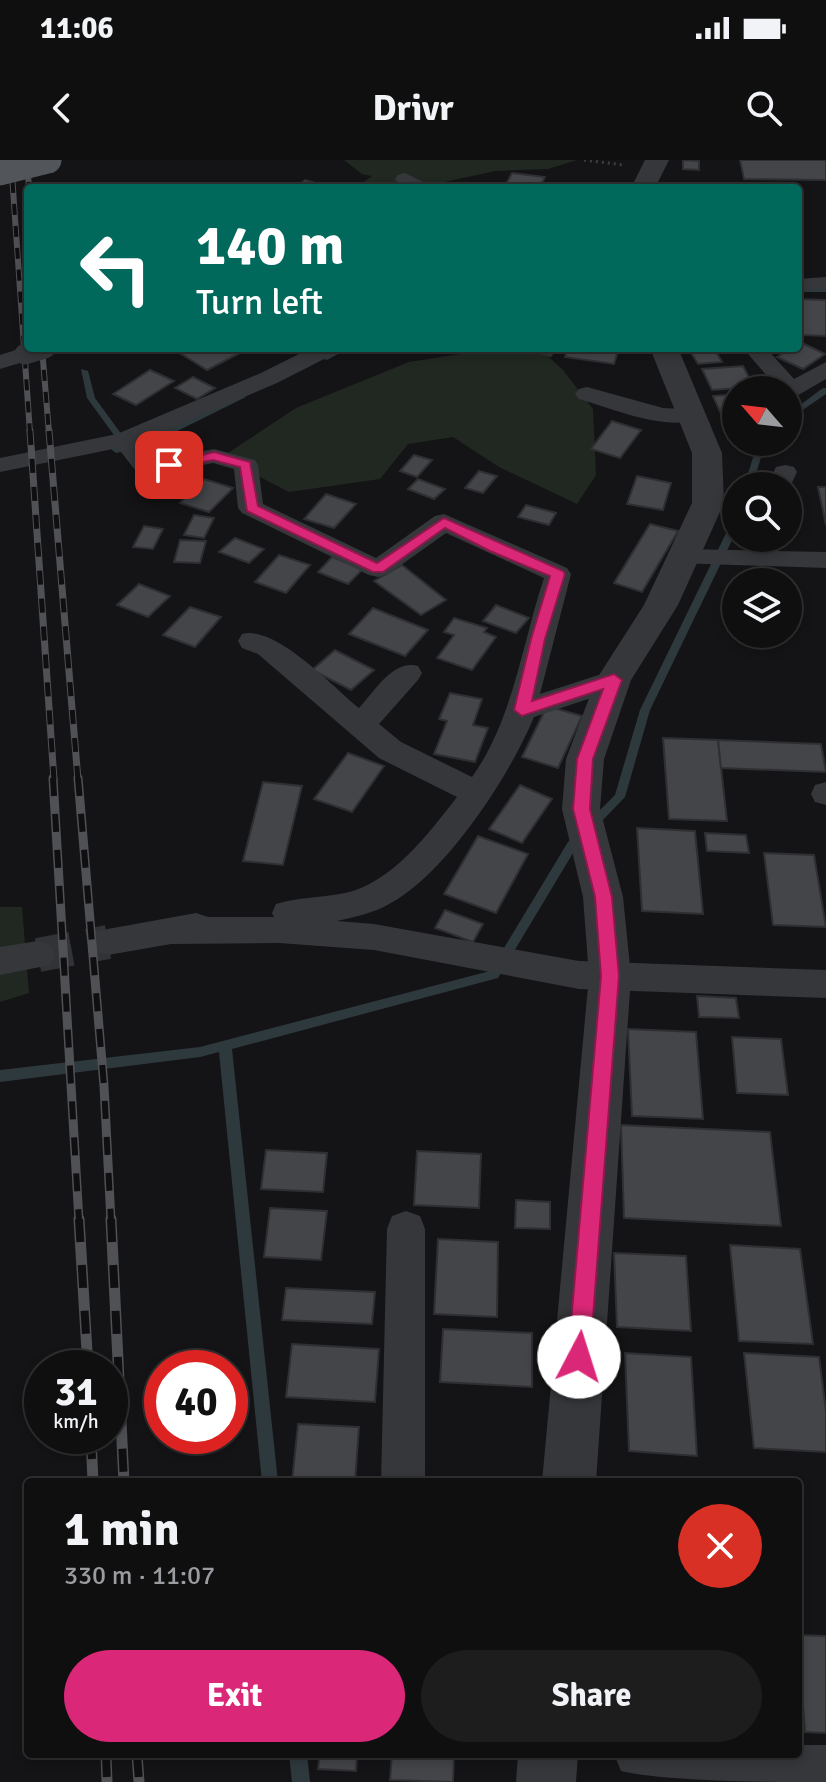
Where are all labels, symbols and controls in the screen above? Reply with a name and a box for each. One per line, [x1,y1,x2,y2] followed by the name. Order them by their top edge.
[40,10,114,47] text: 11:06
[40,86,84,130] icon: back
[372,86,454,131] text: Drivr
[742,86,786,130] icon: search
[196,211,344,280] text: 140 m
[64,216,168,320] icon: left
[196,280,323,325] text: Turn left
[722,376,802,456] north arrow
[722,376,802,648] map controls
[135,431,203,499] pin
[147,443,191,487] icon: arrive
[722,472,802,552] button: search
[722,568,802,648] button: layers
[537,1315,621,1399] position arrow
[144,1350,248,1454] speed limit sign: 40
[54,1367,98,1417] text: 31
[53,1409,99,1434] text: km/h
[64,1500,180,1559] text: 1 min
[678,1504,762,1588] button: close
[64,1560,215,1592] text: 330 m · 11:07
[64,1650,405,1742] button: Exit
[421,1650,762,1742] button: Share

